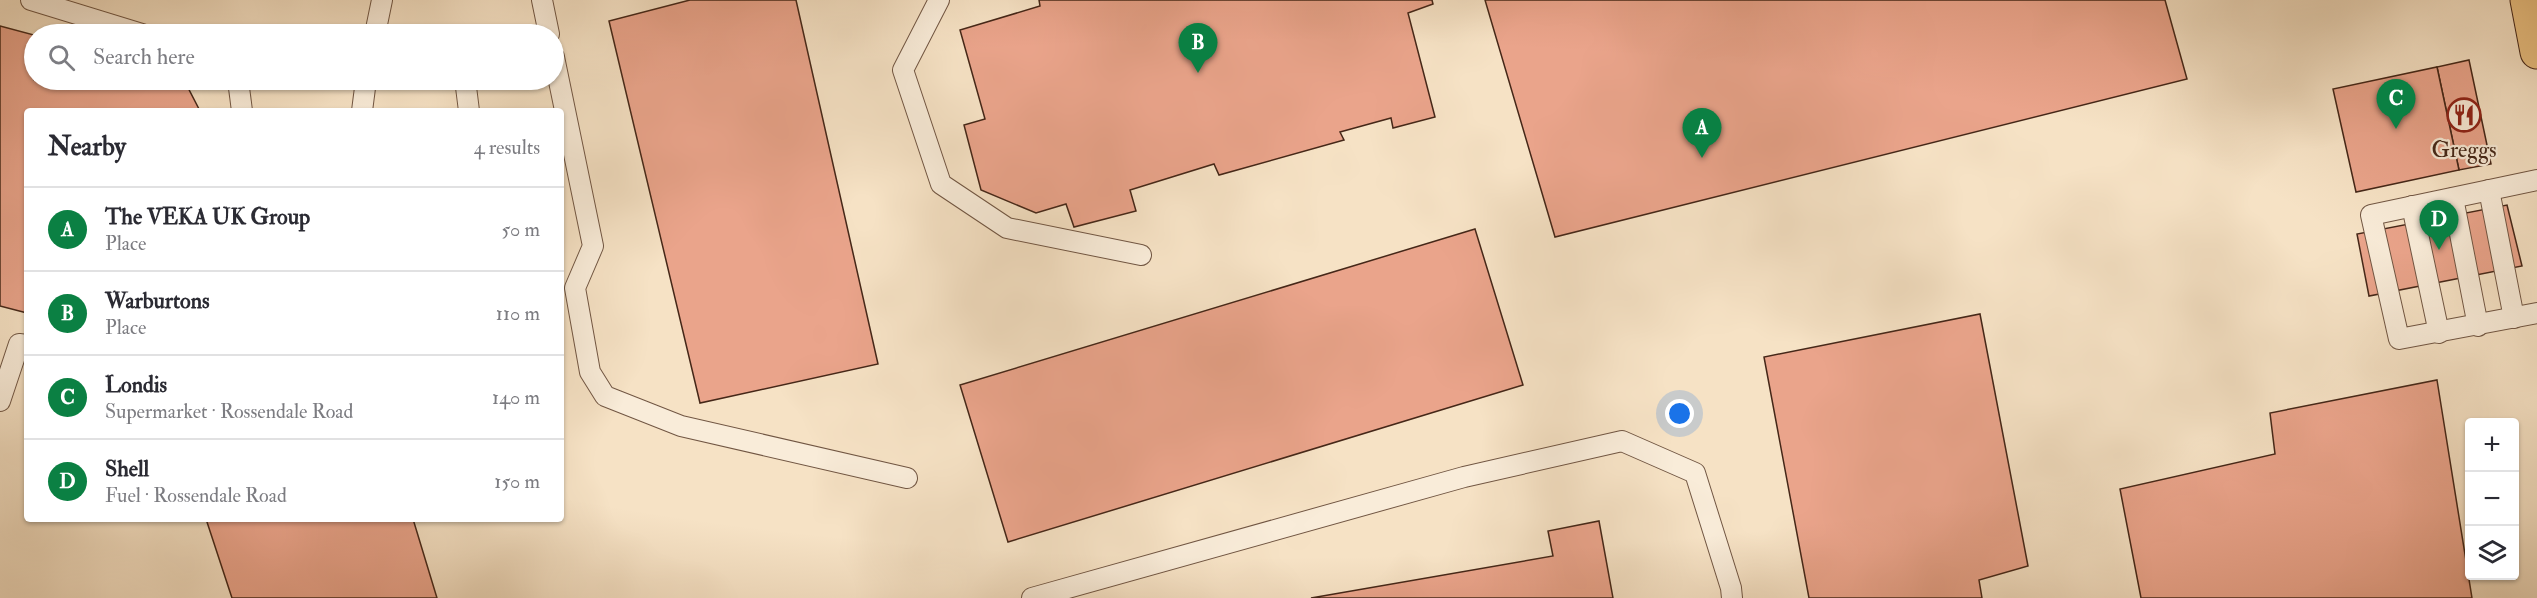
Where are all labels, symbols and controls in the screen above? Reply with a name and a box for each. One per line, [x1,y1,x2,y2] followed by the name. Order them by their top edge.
[1178,23,1218,73] pin: B
[24,24,564,90] search box
[45,41,78,74] icon: search
[93,43,195,71] text: Search here
[2376,80,2416,129] pin: C
[2446,97,2482,133] restaurant icon: Greggs
[1682,108,1722,158] pin: A
[48,131,126,163] text: Nearby
[474,135,540,160] text: 4 results
[2431,136,2497,164] place label: Greggs
[2420,200,2458,250] pin: D
[105,203,310,231] text: The VEKA UK Group
[61,217,74,242] text: A
[501,217,540,242] text: 50 m
[105,231,146,256] text: Place
[105,287,210,315] text: Warburtons
[61,301,74,326] text: B
[496,301,540,326] text: 110 m
[105,315,146,340] text: Place
[105,371,167,399] text: Londis
[60,385,75,410] text: C
[492,385,540,410] text: 140 m
[105,399,353,424] text: Supermarket · Rossendale Road
[1665,399,1694,428] your location
[2465,418,2519,580] map controls
[2465,418,2519,472] button: +
[105,455,149,483] text: Shell
[59,469,76,494] text: D
[494,469,540,494] text: 150 m
[2465,472,2519,526] button: −
[105,483,287,508] text: Fuel · Rossendale Road
[2465,526,2519,580] button: layers

